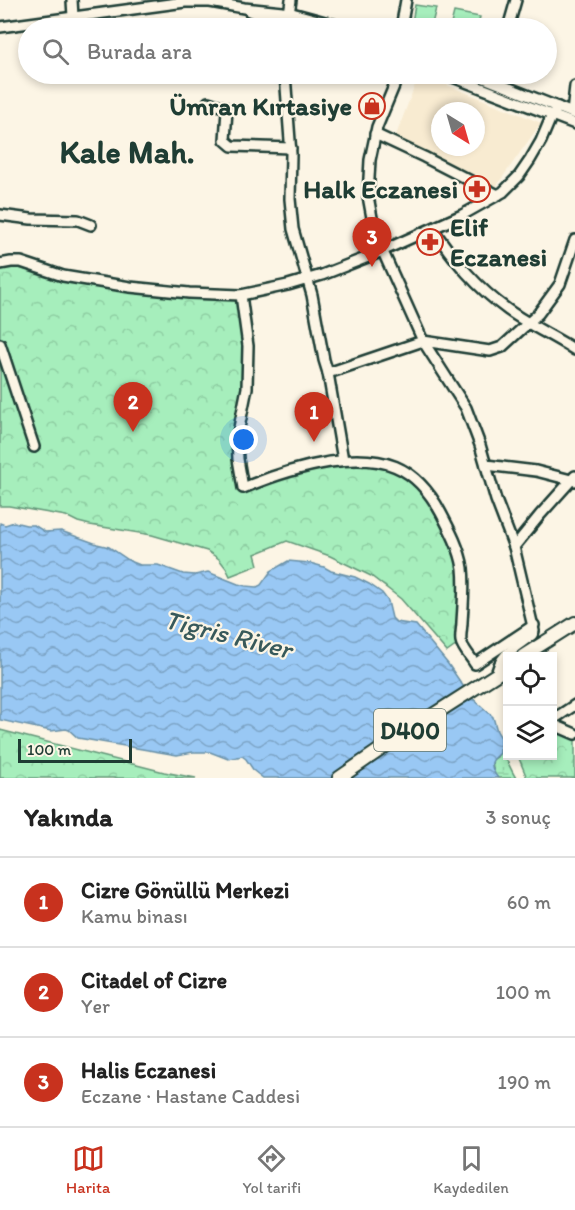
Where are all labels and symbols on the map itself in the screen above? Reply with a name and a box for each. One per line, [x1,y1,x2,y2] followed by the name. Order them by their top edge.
[169,90,352,122] place label: Ümran Kırtasiye
[357,91,387,121] shop icon: Ümran Kırtasiye
[431,102,485,156] north arrow
[59,133,195,171] district label: Kale Mah.
[303,173,458,205] place label: Halk Eczanesi
[462,174,492,204] pharmacy icon: Halk Eczanesi
[450,211,547,273] place label: Elif Eczanesi
[352,218,392,267] pin: 3
[415,227,445,257] pharmacy icon: Elif Eczanesi
[114,382,152,432] pin: 2
[294,392,334,442] pin: 1
[229,425,258,454] your location
[161,602,298,666] water label: Tigris River
[374,709,446,751] road number: D400
[18,736,132,764] scale bar

